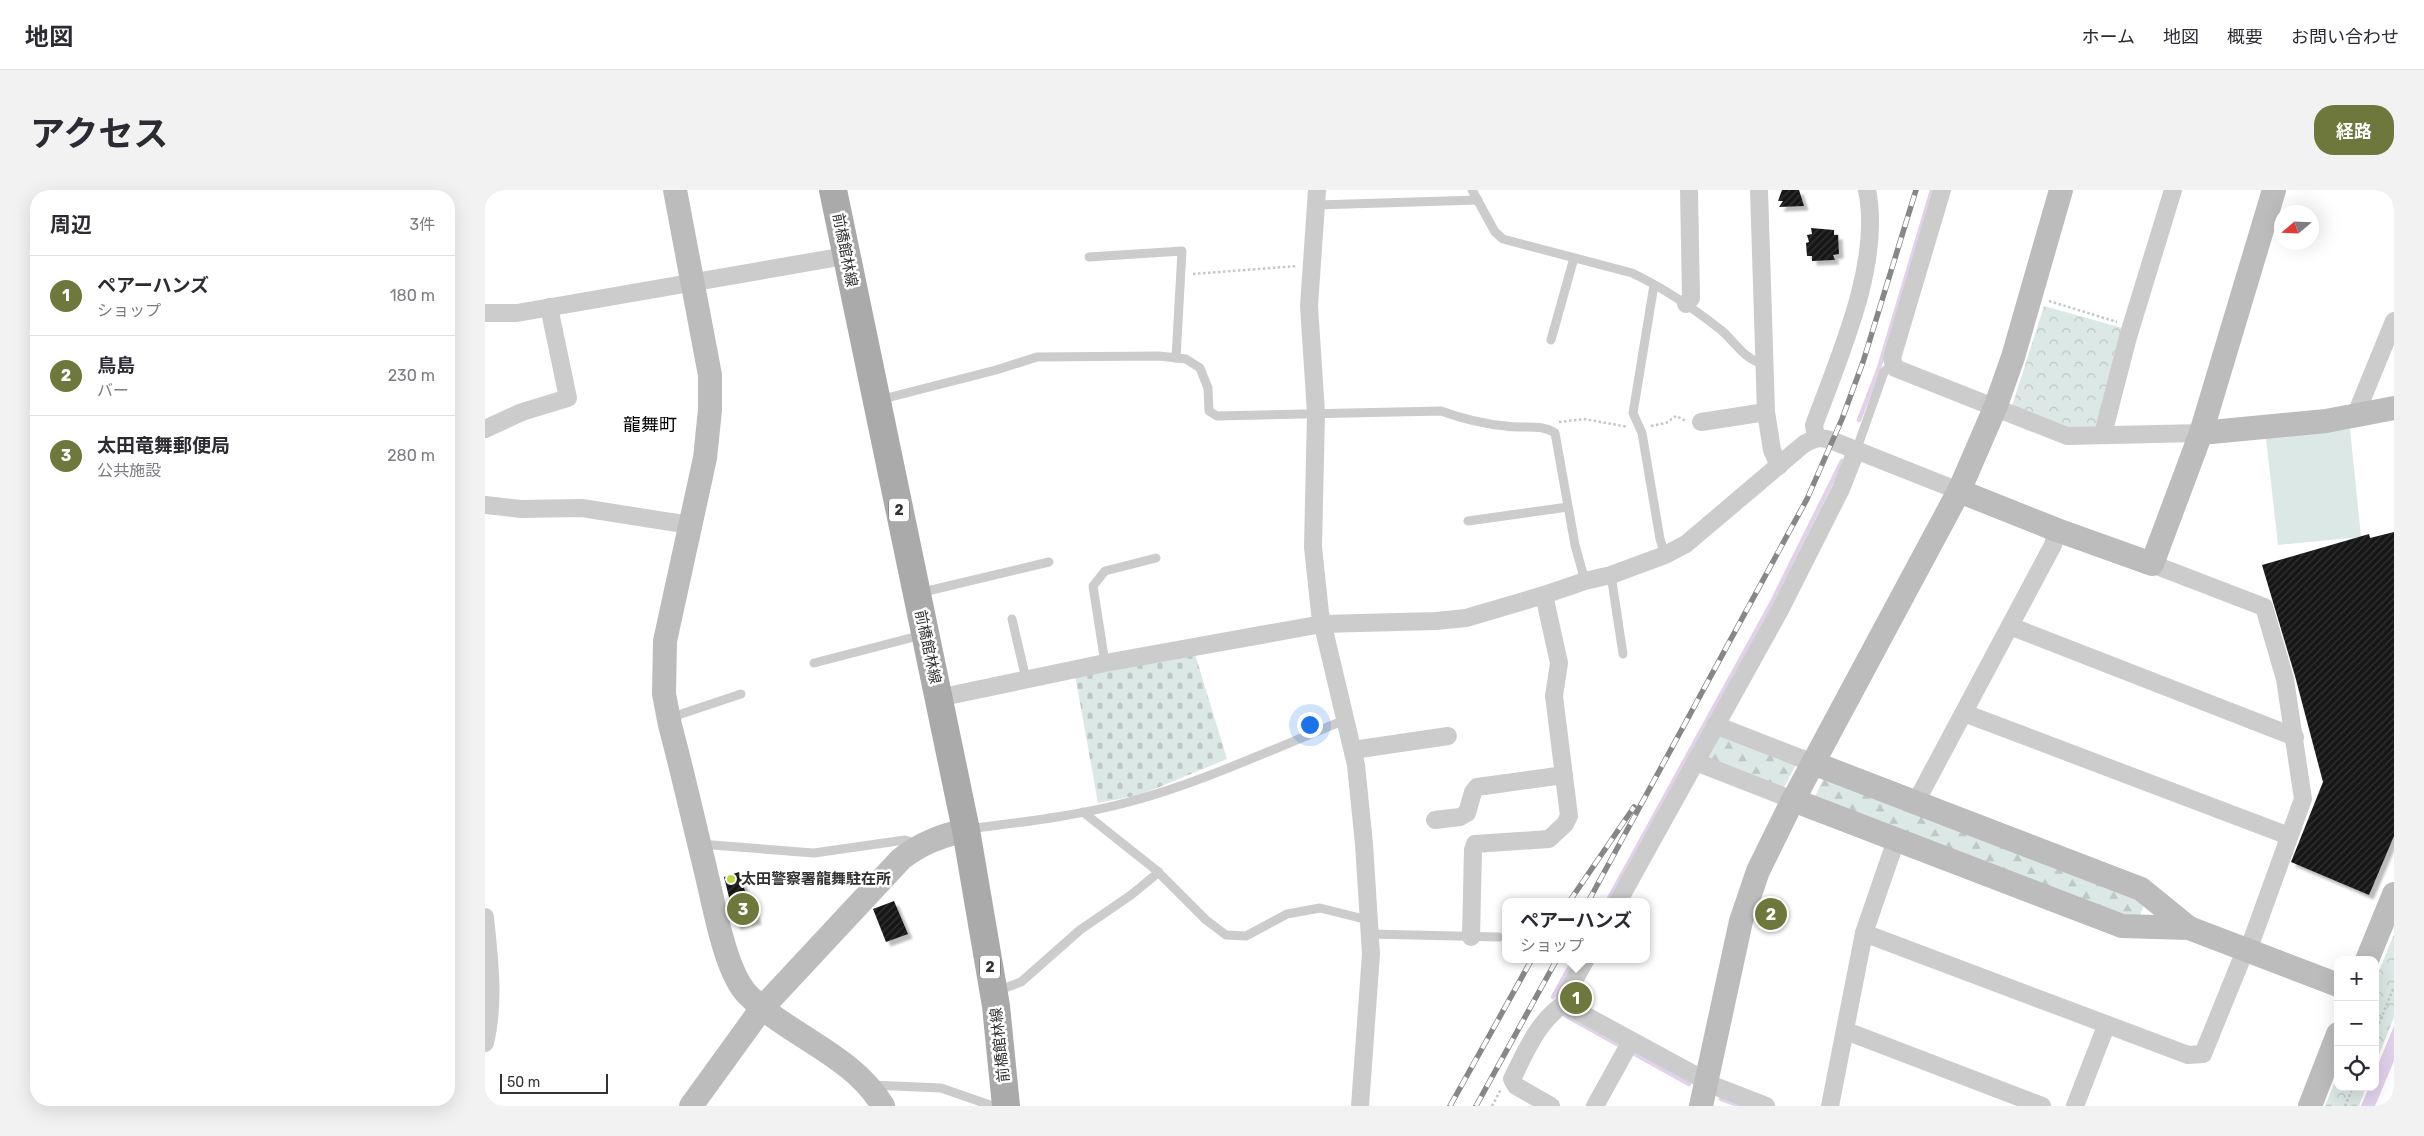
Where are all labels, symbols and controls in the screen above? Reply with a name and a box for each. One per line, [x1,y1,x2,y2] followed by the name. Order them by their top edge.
[25,23,73,51] text: 地図
[2082,26,2135,48] text: ホーム
[2163,26,2199,48] text: 地図
[2227,26,2263,48] text: 概要
[2291,26,2399,48] text: お問い合わせ
[2314,105,2394,155] button: 経路
[30,113,168,155] text: アクセス
[2274,205,2319,250] north arrow
[829,211,861,289] street label: 前橋館林線
[50,212,92,237] text: 周辺
[409,215,435,234] text: 3件
[97,274,209,297] text: ペアーハンズ
[62,286,70,305] text: 1
[390,286,435,305] text: 180 m
[97,301,161,320] text: ショップ
[97,354,135,377] text: 鳥島
[61,366,71,385] text: 2
[388,366,435,385] text: 230 m
[97,381,129,400] text: バー
[623,414,677,436] district label: 龍舞町
[97,434,230,457] text: 太田竜舞郵便局
[61,446,71,465] text: 3
[387,446,435,465] text: 280 m
[97,461,161,480] text: 公共施設
[889,498,909,522] road number: 2
[911,608,945,686] street label: 前橋館林線
[1297,712,1323,738] your location
[741,870,891,888] place label: 太田警察署龍舞駐在所
[725,873,737,885] marker: 太田警察署龍舞駐在所
[727,890,759,928] pin: 3
[1755,895,1787,933] pin: 2
[1502,898,1650,963] popup
[1520,909,1632,932] text: ペアーハンズ
[1520,936,1584,955] text: ショップ
[980,956,1000,979] road number: 2
[2334,956,2379,1091] map controls
[2334,956,2379,1001] button: +
[1560,979,1592,1017] pin: 1
[2334,1001,2379,1046] button: −
[987,1007,1013,1083] street label: 前橋館林線
[2334,1046,2379,1091] button: locate
[500,1071,607,1094] scale bar
[507,1074,540,1091] text: 50 m

